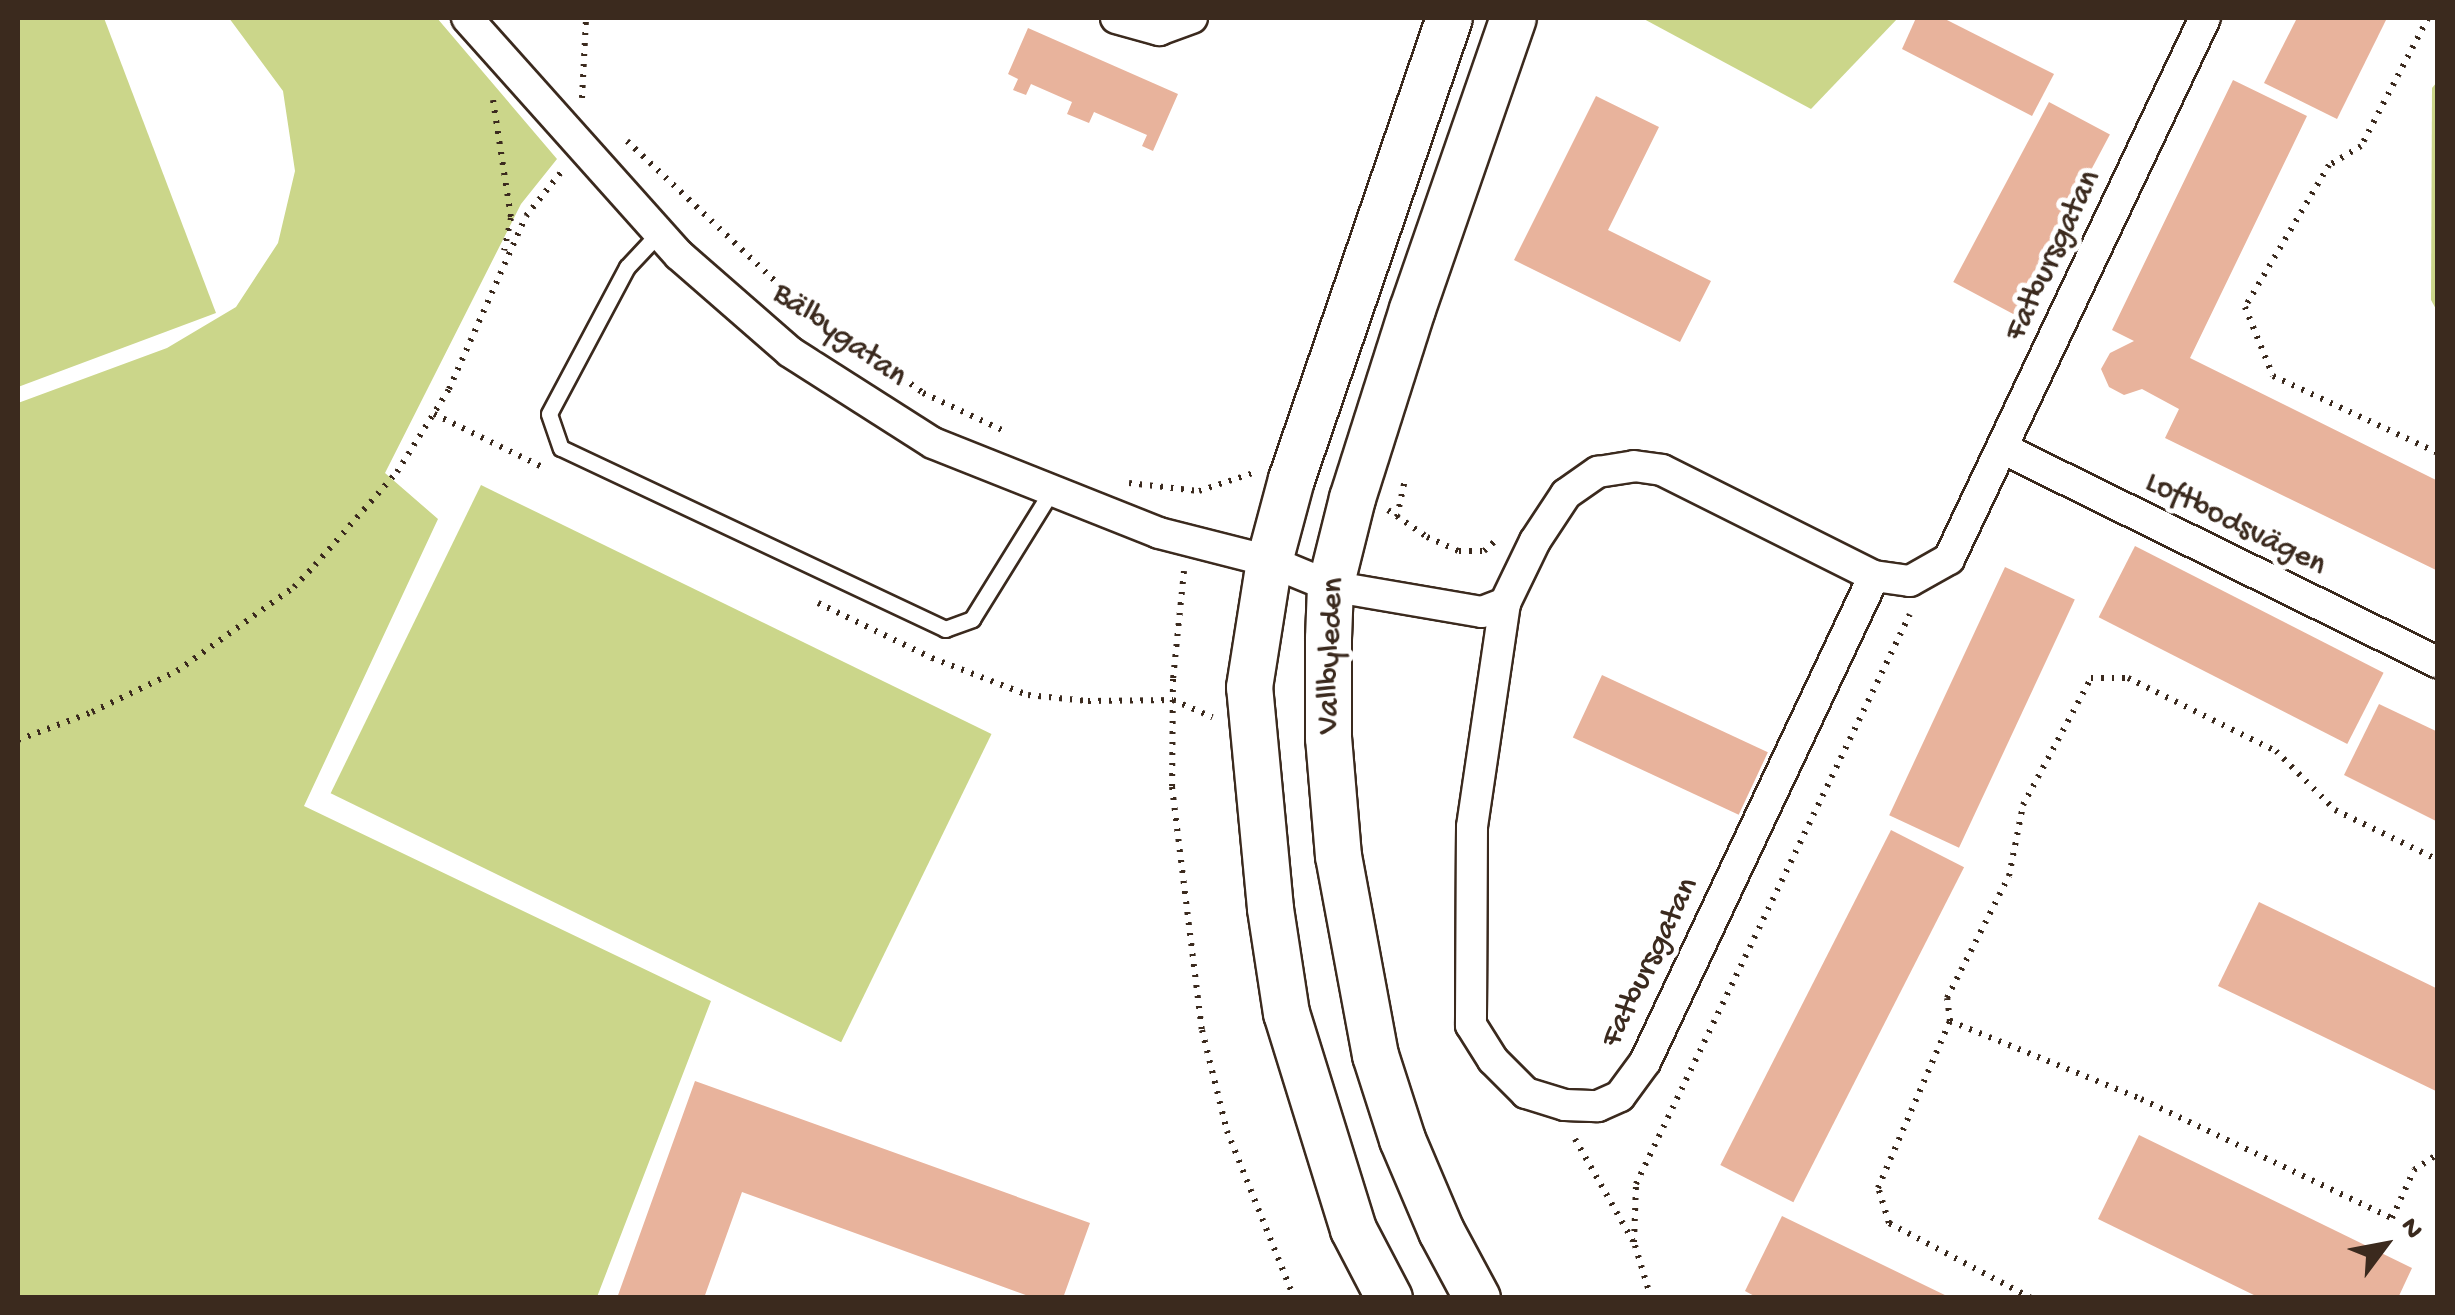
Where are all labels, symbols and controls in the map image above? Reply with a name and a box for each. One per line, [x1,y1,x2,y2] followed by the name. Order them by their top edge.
[1998,164,2110,348] street label: Fatbursgatan
[764,276,914,396] street label: Bälbygatan
[2138,465,2332,585] street label: Loftbodsvägen
[1310,577,1354,735] street label: Vallbyleden
[1593,872,1709,1054] street label: Fatbursgatan
[2335,1195,2435,1295] north arrow
[2392,1212,2430,1245] text: N

